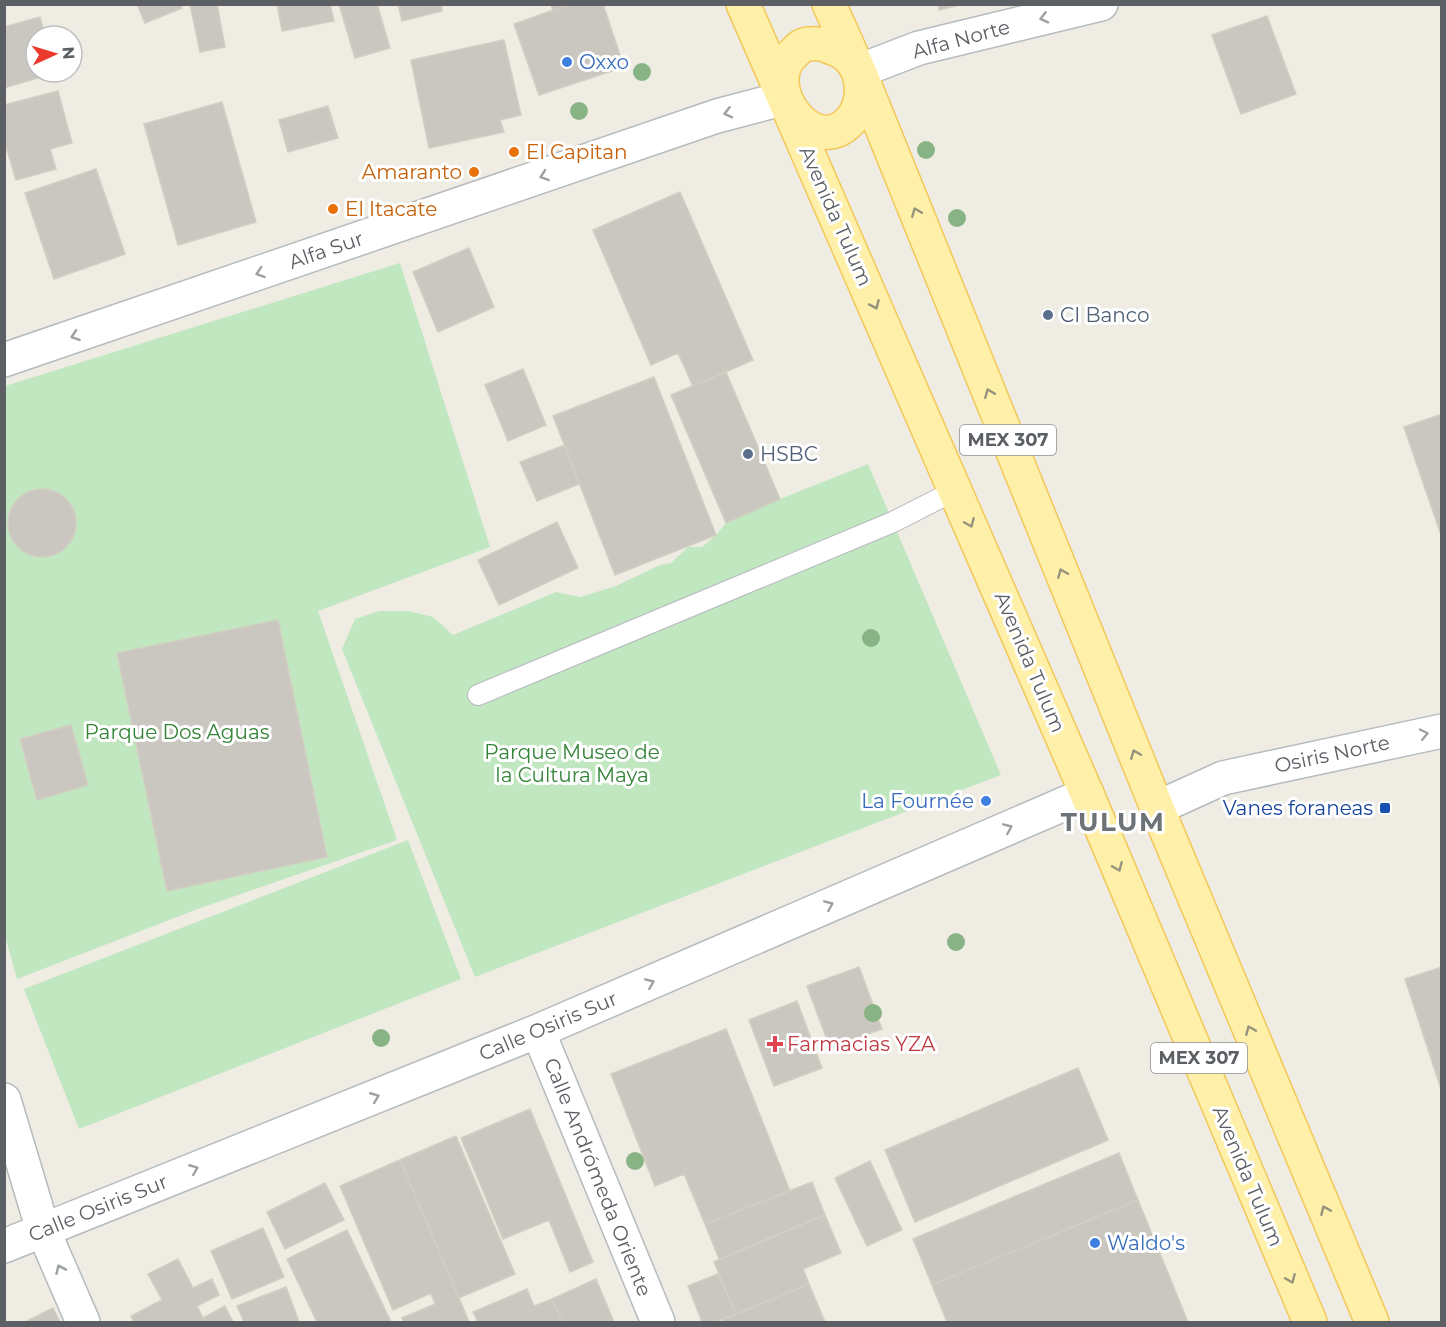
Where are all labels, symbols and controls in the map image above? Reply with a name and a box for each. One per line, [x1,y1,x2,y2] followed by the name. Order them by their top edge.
[1039,11,1049,24] one-way arrow
[909,14,1013,64] street label: Alfa Norte
[24,24,84,84] north arrow
[59,46,78,60] text: N
[579,50,629,74] place label: Oxxo
[560,55,574,69] marker: Oxxo
[723,106,733,119] one-way arrow
[526,140,628,164] place label: El Capitan
[794,142,878,290] street label: Avenida Tulum
[507,145,521,159] marker: El Capitan
[362,160,462,184] place label: Amaranto
[467,165,481,179] marker: Amaranto
[539,168,549,181] one-way arrow
[345,197,437,221] place label: El Itacate
[326,202,340,216] marker: El Itacate
[911,207,923,218] one-way arrow
[286,226,366,274] street label: Alfa Sur
[255,265,266,278] one-way arrow
[868,299,880,310] one-way arrow
[1060,303,1149,327] place label: CI Banco
[1041,308,1055,322] marker: CI Banco
[70,329,81,341] one-way arrow
[984,388,996,399] one-way arrow
[960,425,1056,455] road number: MEX 307
[760,442,818,466] place label: HSBC
[741,447,755,461] marker: HSBC
[963,516,975,527] one-way arrow
[1057,569,1069,580] one-way arrow
[990,588,1070,736] street label: Avenida Tulum
[85,720,270,744] park label: Parque Dos Aguas
[1418,729,1428,742] one-way arrow
[1272,730,1392,778] street label: Osiris Norte
[484,740,660,787] park label: Parque Museo de la Cultura Maya
[1130,749,1142,760] one-way arrow
[861,789,974,813] place label: La Fournée
[979,794,993,808] marker: La Fournée
[1223,796,1373,820] place label: Vanes foraneas
[1378,801,1392,815] marker: Vanes foraneas
[1061,806,1165,838] district label: TULUM
[1002,823,1013,835] one-way arrow
[1111,861,1123,872] one-way arrow
[823,901,834,913] one-way arrow
[644,978,655,990] one-way arrow
[475,986,621,1066] street label: Calle Osiris Sur
[1245,1026,1257,1037] one-way arrow
[787,1032,936,1056] place label: Farmacias YZA
[768,1037,782,1051] marker: Farmacias YZA
[1151,1043,1247,1073] road number: MEX 307
[539,1054,657,1300] street label: Calle Andrómeda Oriente
[370,1091,380,1104] one-way arrow
[1208,1102,1288,1250] street label: Avenida Tulum
[188,1164,199,1176] one-way arrow
[25,1169,171,1247] street label: Calle Osiris Sur
[1320,1206,1332,1217] one-way arrow
[1107,1231,1185,1255] place label: Waldo's
[1088,1236,1102,1250] marker: Waldo's
[55,1264,67,1275] one-way arrow
[1284,1273,1296,1284] one-way arrow

